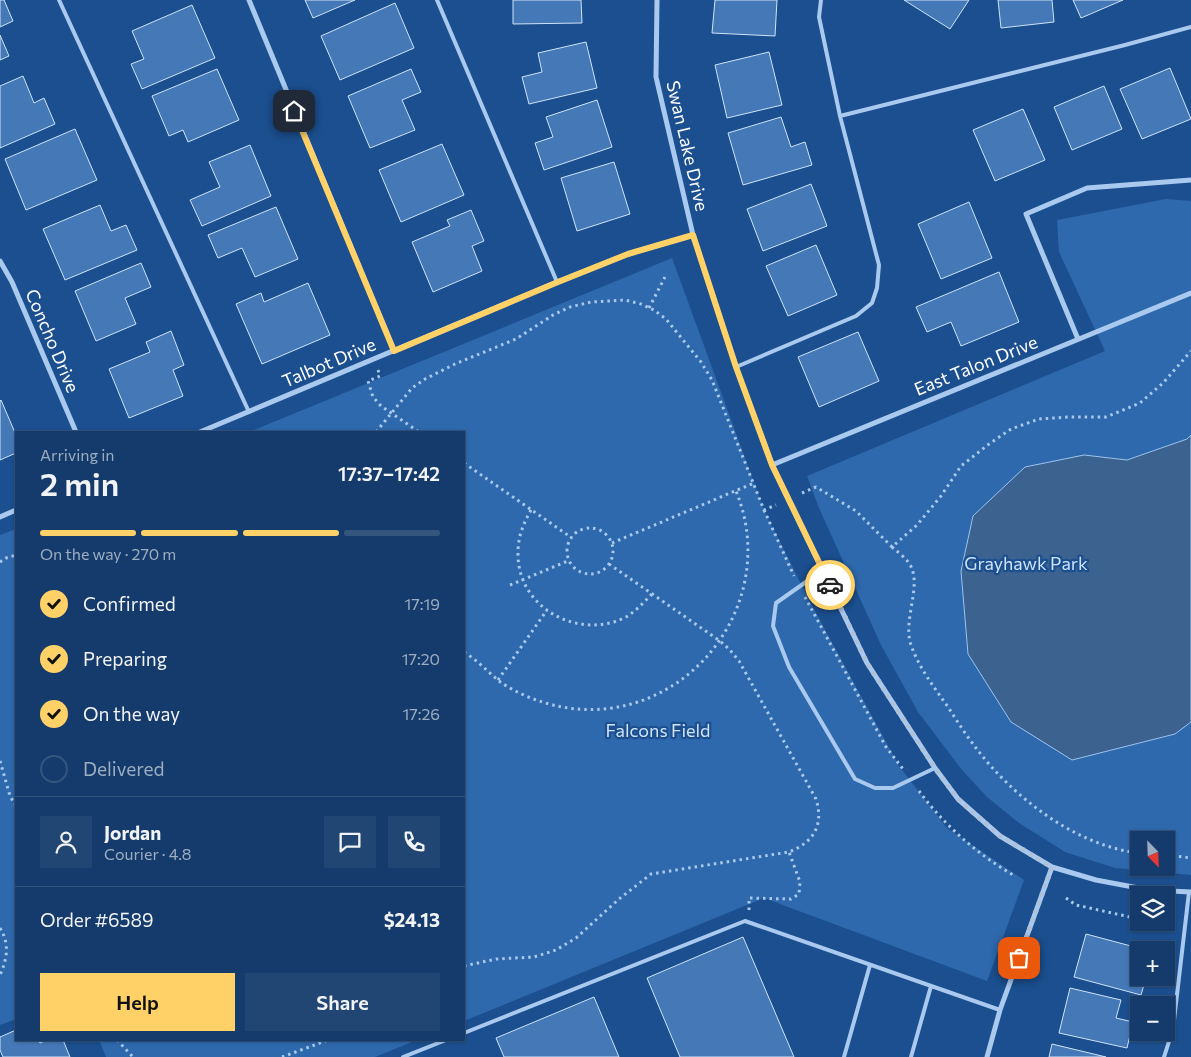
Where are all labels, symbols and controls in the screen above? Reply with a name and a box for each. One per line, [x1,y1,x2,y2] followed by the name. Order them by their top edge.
[662,78,714,213] street label: Swan Lake Drive
[273,90,315,132] pin
[280,97,308,125] icon: home
[21,286,85,396] street label: Concho Drive
[911,330,1040,400] street label: East Talon Drive
[278,333,379,392] street label: Talbot Drive
[40,445,114,464] text: Arriving in
[338,462,440,485] text: 17:37–17:42
[40,463,119,503] text: 2 min
[40,544,176,563] text: On the way · 270 m
[964,552,1088,574] park label: Grayhawk Park
[805,560,855,610] courier
[816,571,844,599] icon: car
[40,590,68,618] icon: check
[83,592,176,615] text: Confirmed
[404,594,440,613] text: 17:19
[40,645,68,673] icon: check
[83,647,167,670] text: Preparing
[402,649,440,668] text: 17:20
[40,700,68,728] icon: check
[83,702,180,725] text: On the way
[402,704,440,723] text: 17:26
[606,719,710,741] park label: Falcons Field
[83,757,164,780] text: Delivered
[40,816,92,868] button: person
[324,816,376,868] button: chat
[388,816,440,868] button: phone
[104,821,161,844] text: Jordan
[1130,831,1175,876] north arrow
[1130,831,1175,1041] map controls
[104,844,191,863] text: Courier · 4.8
[1130,886,1175,931] button: layers
[40,908,154,931] text: Order #6589
[384,908,440,931] text: $24.13
[998,937,1040,979] pin
[1130,941,1175,986] button: +
[1005,944,1033,972] icon: bag
[40,973,235,1031] button: Help
[245,973,440,1031] button: Share
[1130,996,1175,1041] button: −

